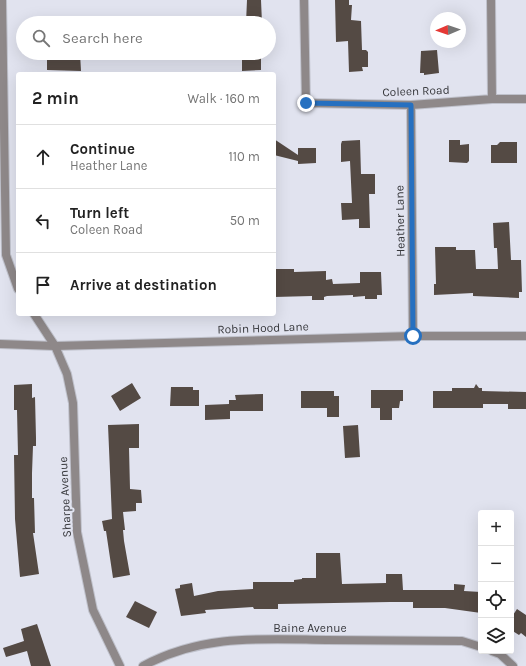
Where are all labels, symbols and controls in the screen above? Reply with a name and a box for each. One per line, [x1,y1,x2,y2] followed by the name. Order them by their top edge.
[430,12,466,48] north arrow
[16,16,276,60] search box
[30,27,52,49] icon: search
[62,29,143,47] text: Search here
[382,83,450,99] street label: Coleen Road
[32,88,79,108] text: 2 min
[187,91,260,106] text: Walk · 160 m
[297,94,315,112] route end
[70,140,135,158] text: Continue
[32,146,54,168] icon: ahead
[228,149,260,164] text: 110 m
[70,158,147,173] text: Heather Lane
[392,185,408,257] street label: Heather Lane
[70,204,129,222] text: Turn left
[32,210,54,232] icon: left
[230,213,260,228] text: 50 m
[70,222,143,237] text: Coleen Road
[32,274,54,296] icon: arrive
[70,276,217,294] text: Arrive at destination
[217,319,309,337] street label: Robin Hood Lane
[404,327,422,345] route start
[56,456,74,538] street label: Sharpe Avenue
[478,510,514,654] map controls
[478,510,514,546] button: +
[478,546,514,582] button: −
[478,582,514,618] button: locate
[478,618,514,654] button: layers
[273,621,347,635] street label: Baine Avenue

